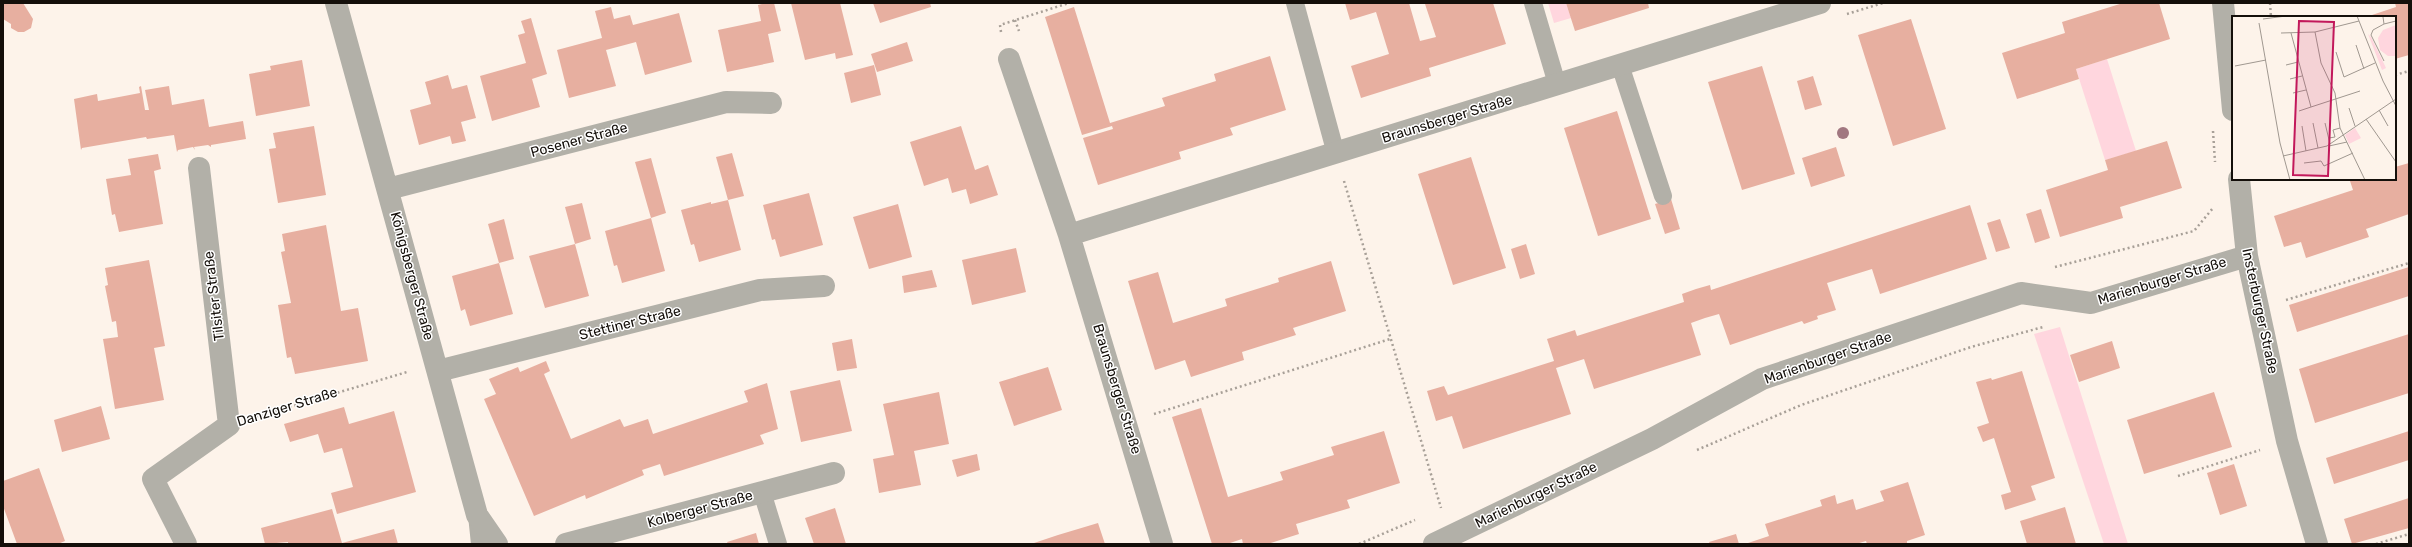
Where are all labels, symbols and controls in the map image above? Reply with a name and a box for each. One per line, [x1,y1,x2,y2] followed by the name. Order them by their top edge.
[2232,16,2396,180] inset map
[1380,91,1514,147] street label: Braunsberger Straße
[529,119,630,161] street label: Posener Straße
[387,210,437,342] street label: Königsberger Straße
[2238,247,2282,375] street label: Insterburger Straße
[200,250,228,342] street label: Tilsiter Straße
[2096,253,2229,309] street label: Marienburger Straße
[577,302,683,344] street label: Stettiner Straße
[1089,322,1145,456] street label: Braunsberger Straße
[1762,328,1894,388] street label: Marienburger Straße
[235,384,339,430] street label: Danziger Straße
[1472,458,1600,532] street label: Marienburger Straße
[645,487,755,531] street label: Kolberger Straße

